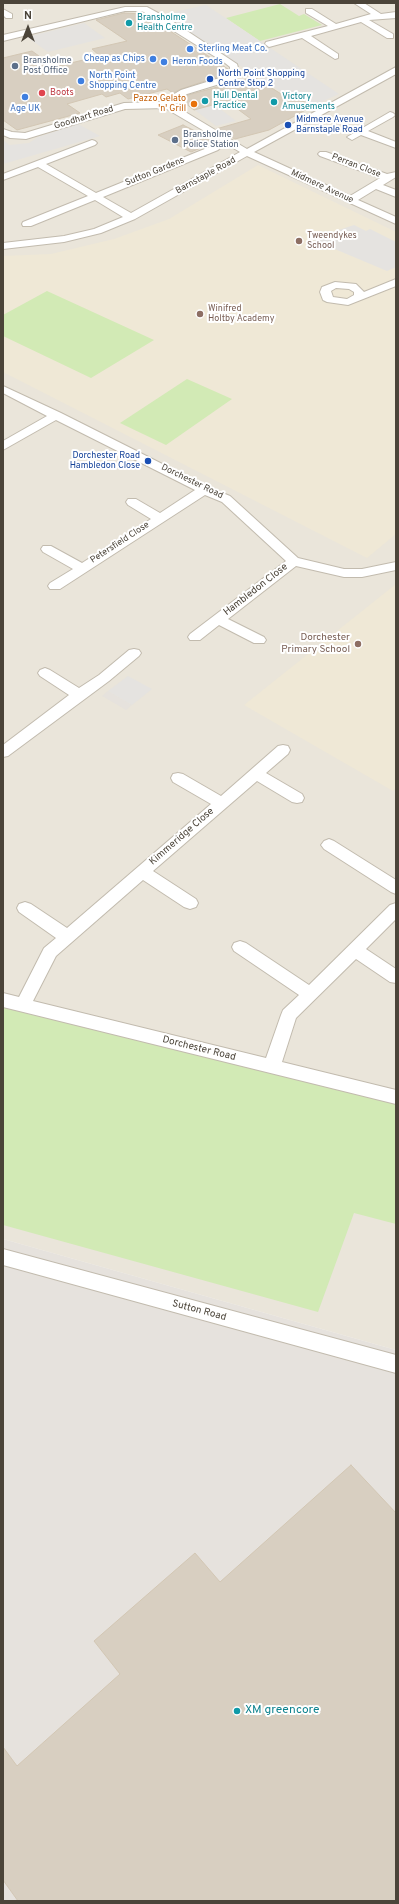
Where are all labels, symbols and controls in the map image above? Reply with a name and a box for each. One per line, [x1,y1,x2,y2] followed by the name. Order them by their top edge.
[8,8,48,48] north arrow
[24,9,32,23] text: N
[137,13,193,34] place label: Bransholme Health Centre
[124,18,134,28] marker: Bransholme Health Centre
[185,44,195,54] marker: Sterling Meat Co.
[198,44,267,54] place label: Sterling Meat Co.
[84,54,145,64] place label: Cheap as Chips
[148,54,158,64] marker: Cheap as Chips
[23,56,72,77] place label: Bransholme Post Office
[159,57,169,67] marker: Heron Foods
[172,57,223,67] place label: Heron Foods
[10,61,20,71] marker: Bransholme Post Office
[218,69,305,90] place label: North Point Shopping Centre Stop 2
[89,71,156,92] place label: North Point Shopping Centre
[205,74,215,84] marker: North Point Shopping Centre Stop 2
[76,76,86,86] marker: North Point Shopping Centre
[37,88,47,98] marker: Boots
[50,88,74,98] place label: Boots
[213,91,258,112] place label: Hull Dental Practice
[20,92,30,102] marker: Age UK
[282,92,335,113] place label: Victory Amusements
[133,94,186,115] place label: Pazzo Gelato 'n' Grill
[200,96,210,106] marker: Hull Dental Practice
[269,97,279,107] marker: Victory Amusements
[189,99,199,109] marker: Pazzo Gelato 'n' Grill
[10,104,40,114] place label: Age UK
[53,104,115,132] street label: Goodhart Road
[296,115,364,136] place label: Midmere Avenue Barnstaple Road
[283,120,293,130] marker: Midmere Avenue Barnstaple Road
[183,130,239,151] place label: Bransholme Police Station
[170,135,180,145] marker: Bransholme Police Station
[330,152,382,180] street label: Perran Close
[124,155,186,189] street label: Sutton Gardens
[174,155,238,197] street label: Barnstaple Road
[289,168,355,206] street label: Midmere Avenue
[307,231,357,252] place label: Tweendykes School
[294,236,304,246] marker: Tweendykes School
[208,304,274,325] place label: Winifred Holtby Academy
[195,309,205,319] marker: Winifred Holtby Academy
[70,451,140,472] place label: Dorchester Road Hambledon Close
[143,456,153,466] marker: Dorchester Road Hambledon Close
[159,462,225,502] street label: Dorchester Road
[89,520,151,566] street label: Petersfield Close
[222,561,290,619] street label: Hambledon Close
[281,632,350,656] place label: Dorchester Primary School
[353,639,363,649] marker: Dorchester Primary School
[147,806,217,868] street label: Kimmeridge Close
[161,1034,237,1064] street label: Dorchester Road
[171,1298,227,1324] street label: Sutton Road
[245,1704,319,1718] place label: XM greencore
[232,1706,242,1716] marker: XM greencore

